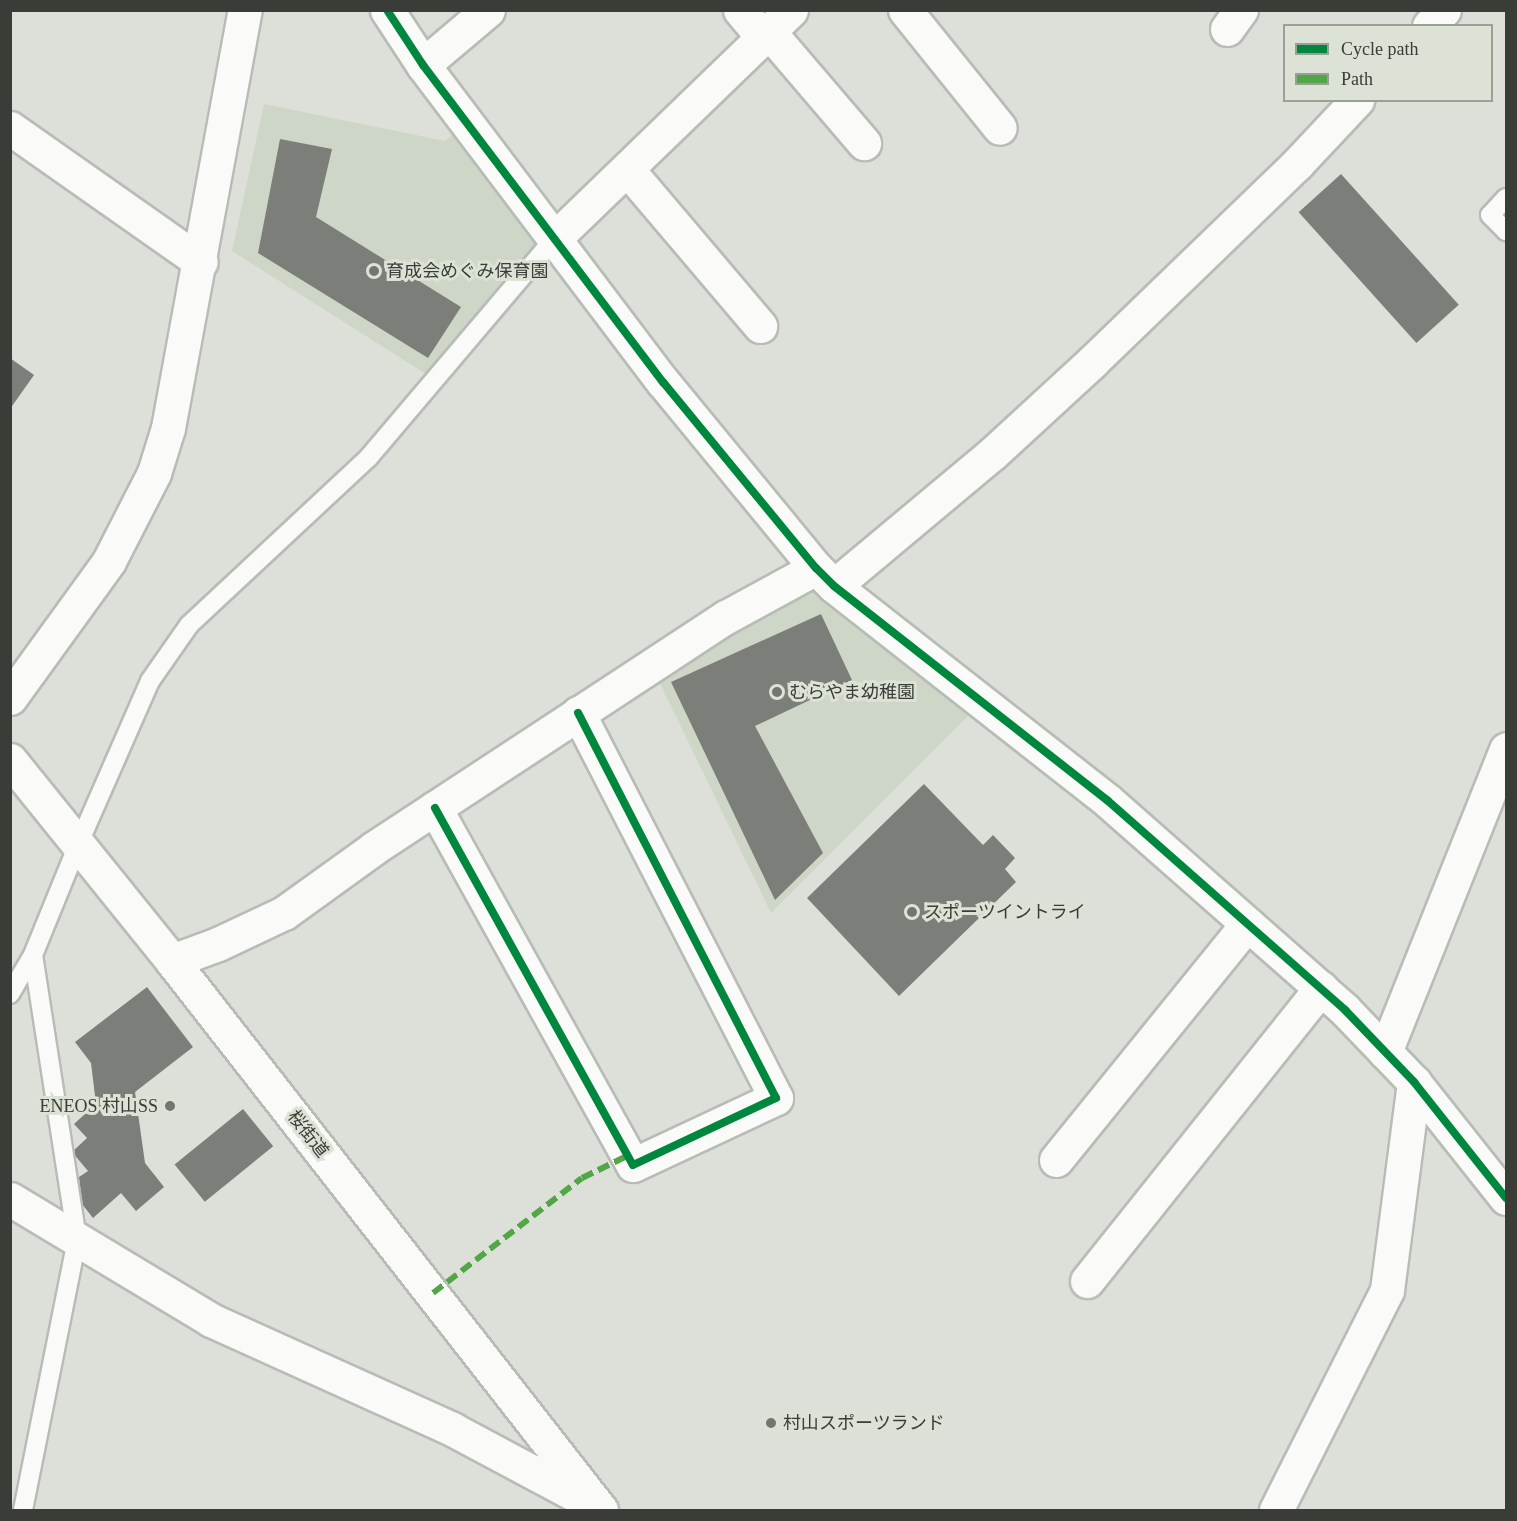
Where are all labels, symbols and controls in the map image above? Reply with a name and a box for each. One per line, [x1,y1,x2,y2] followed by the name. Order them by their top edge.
[1283,24,1493,102] legend
[1341,39,1418,59] text: Cycle path
[1341,69,1373,89] text: Path
[386,260,548,282] place label: 育成会めぐみ保育園
[367,264,381,278] marker: 育成会めぐみ保育園
[789,681,915,703] place label: むらやま幼稚園
[770,685,784,699] marker: むらやま幼稚園
[924,901,1086,923] place label: スポーツイントライ
[905,905,919,919] marker: スポーツイントライ
[39,1095,158,1117] place label: ENEOS 村山SS
[163,1099,177,1113] marker: ENEOS 村山SS
[283,1106,333,1162] street label: 桜街道
[783,1412,945,1434] place label: 村山スポーツランド
[764,1416,778,1430] marker: 村山スポーツランド

